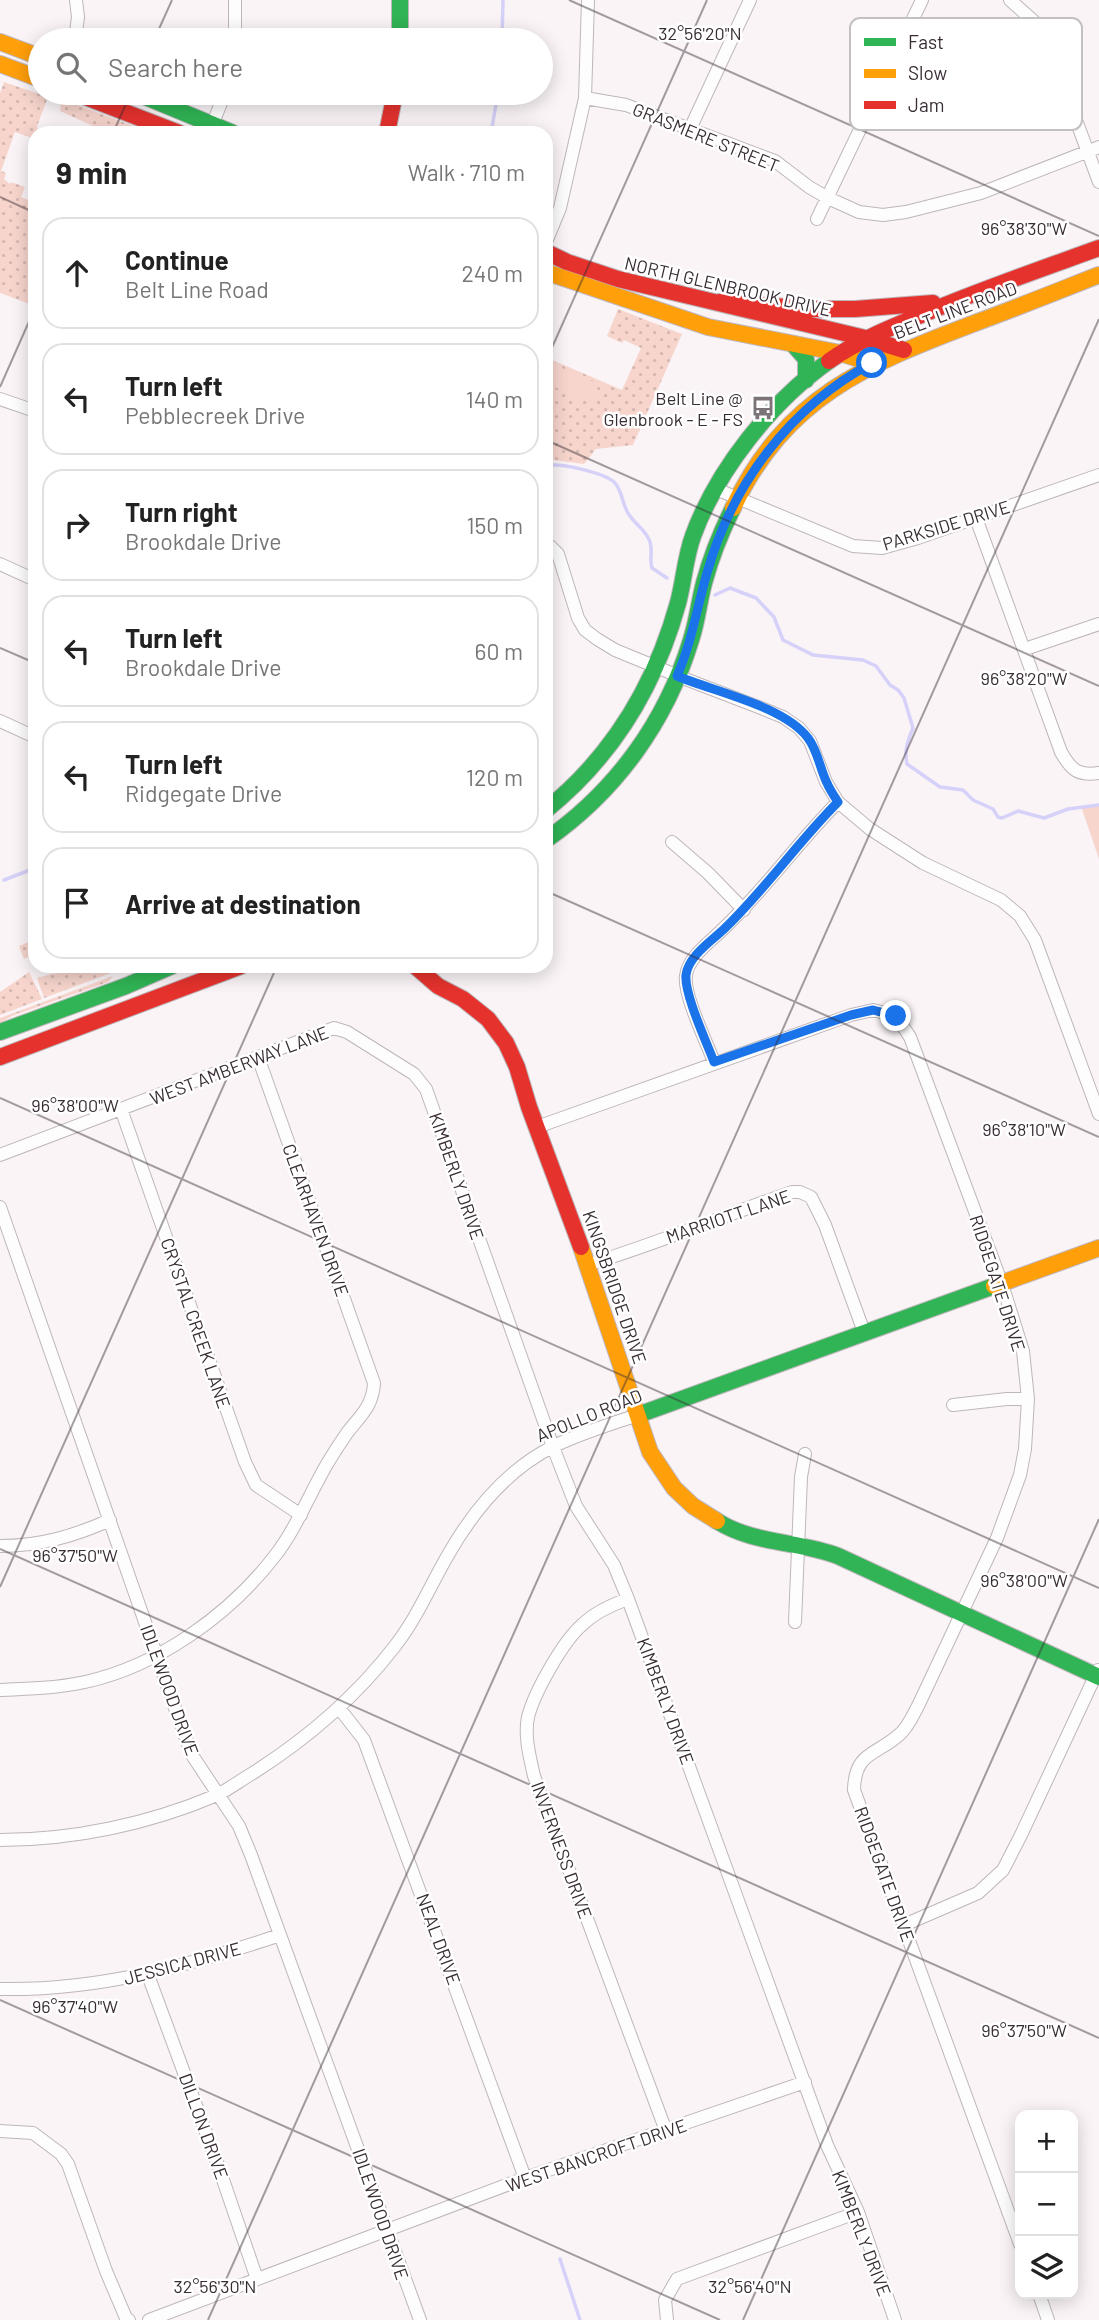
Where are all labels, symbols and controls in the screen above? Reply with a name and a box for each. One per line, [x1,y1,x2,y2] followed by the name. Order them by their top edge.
[850,18,1082,130] legend
[658,22,742,44] text: 32°56'20"N
[28,28,553,105] search box
[908,30,944,53] text: Fast
[52,48,90,86] icon: search
[108,51,243,82] text: Search here
[908,61,947,84] text: Slow
[908,93,944,116] text: Jam
[629,98,783,176] street label: GRASMERE STREET
[56,154,127,190] text: 9 min
[408,158,525,186] text: Walk · 710 m
[981,217,1067,239] text: 96°38'30"W
[125,244,229,275] text: Continue
[623,252,833,320] street label: NORTH GLENBROOK DRIVE
[58,254,96,292] icon: ahead
[461,259,523,287] text: 240 m
[125,275,269,303] text: Belt Line Road
[890,276,1020,344] street label: BELT LINE ROAD
[856,347,887,378] route start
[125,370,223,401] text: Turn left
[58,380,96,418] icon: left
[466,385,523,413] text: 140 m
[603,387,743,430] place label: Belt Line @ Glenbrook - E - FS
[749,394,777,422] bus stop icon: Belt Line @ Glenbrook - E - FS
[125,401,305,429] text: Pebblecreek Drive
[880,495,1012,555] street label: PARKSIDE DRIVE
[125,496,238,527] text: Turn right
[58,506,96,544] icon: right
[467,511,523,539] text: 150 m
[125,527,282,555] text: Brookdale Drive
[125,622,223,653] text: Turn left
[58,632,96,670] icon: left
[475,637,523,665] text: 60 m
[125,653,282,681] text: Brookdale Drive
[981,667,1068,689] text: 96°38'20"W
[125,748,223,779] text: Turn left
[58,758,96,796] icon: left
[466,763,523,791] text: 120 m
[125,779,282,807] text: Ridgegate Drive
[58,884,96,922] icon: arrive
[125,888,361,919] text: Arrive at destination
[880,1000,911,1031] route end
[147,1021,331,1109] street label: WEST AMBERWAY LANE
[31,1094,119,1116] text: 96°38'00"W
[425,1109,489,1243] street label: KIMBERLY DRIVE
[982,1118,1066,1140] text: 96°38'10"W
[278,1141,354,1299] street label: CLEARHAVEN DRIVE
[663,1184,793,1248] street label: MARRIOTT LANE
[578,1207,652,1367] street label: KINGSBRIDGE DRIVE
[966,1212,1030,1354] street label: RIDGEGATE DRIVE
[156,1235,236,1411] street label: CRYSTAL CREEK LANE
[533,1384,645,1446] street label: APOLLO ROAD
[32,1544,118,1566] text: 96°37'50"W
[980,1569,1068,1591] text: 96°38'00"W
[136,1622,204,1758] street label: IDLEWOOD DRIVE
[633,1635,699,1767] street label: KIMBERLY DRIVE
[527,1778,597,1922] street label: INVERNESS DRIVE
[850,1803,920,1945] street label: RIDGEGATE DRIVE
[412,1890,466,1988] street label: NEAL DRIVE
[121,1937,243,1989] street label: JESSICA DRIVE
[32,1995,118,2017] text: 96°37'40"W
[981,2019,1067,2041] text: 96°37'50"W
[175,2070,233,2182] street label: DILLON DRIVE
[1015,2110,1078,2299] map controls
[1015,2110,1078,2173] button: +
[503,2114,689,2196] street label: WEST BANCROFT DRIVE
[348,2145,414,2283] street label: IDLEWOOD DRIVE
[828,2167,896,2299] street label: KIMBERLY DRIVE
[1015,2173,1078,2236] button: −
[1015,2236,1078,2299] button: layers
[173,2275,257,2297] text: 32°56'30"N
[708,2275,792,2297] text: 32°56'40"N

